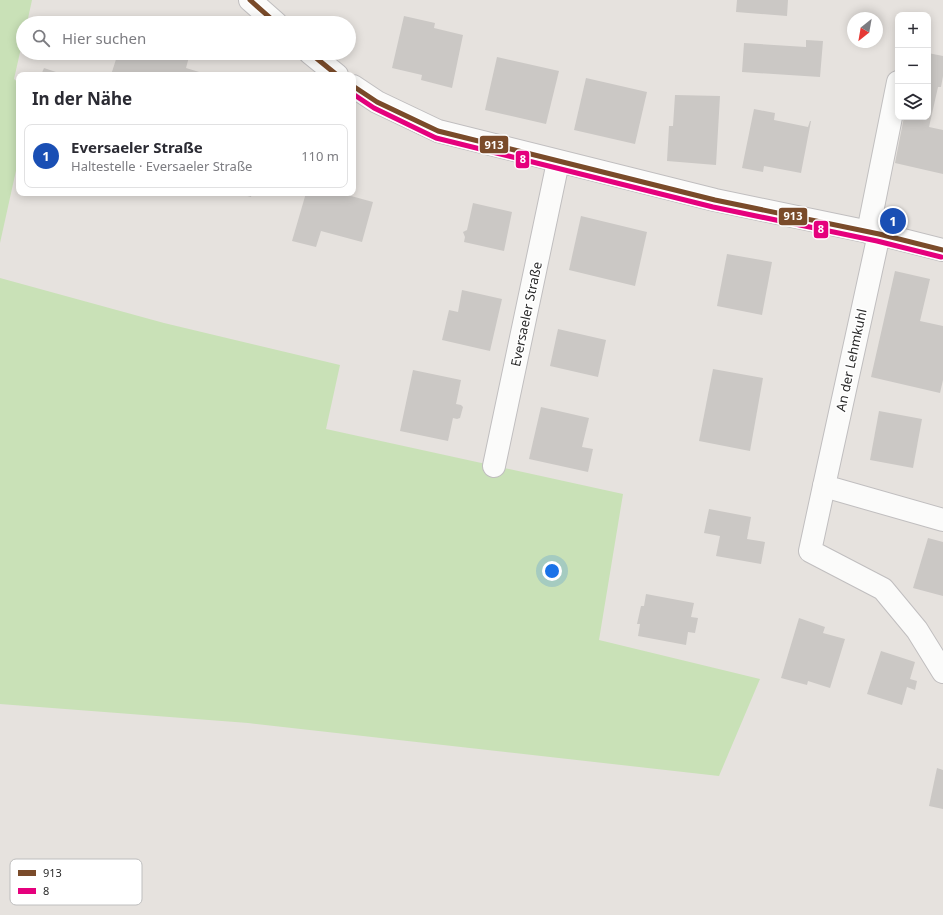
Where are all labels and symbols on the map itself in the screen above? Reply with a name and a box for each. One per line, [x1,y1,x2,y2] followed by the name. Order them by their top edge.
[847,12,883,48] north arrow
[479,135,509,154] line badge: 913
[485,137,503,152] text: 913
[515,150,530,169] line badge: 8
[520,151,526,166] text: 8
[880,206,906,236] pin: 1
[778,207,808,226] line badge: 913
[784,208,802,223] text: 913
[813,220,829,239] line badge: 8
[818,221,824,236] text: 8
[506,260,546,368] street label: Eversaeler Straße
[831,307,871,413] street label: An der Lehmkuhl
[542,561,562,581] your location
[10,859,142,905] legend
[43,865,62,880] text: 913
[43,883,49,898] text: 8

